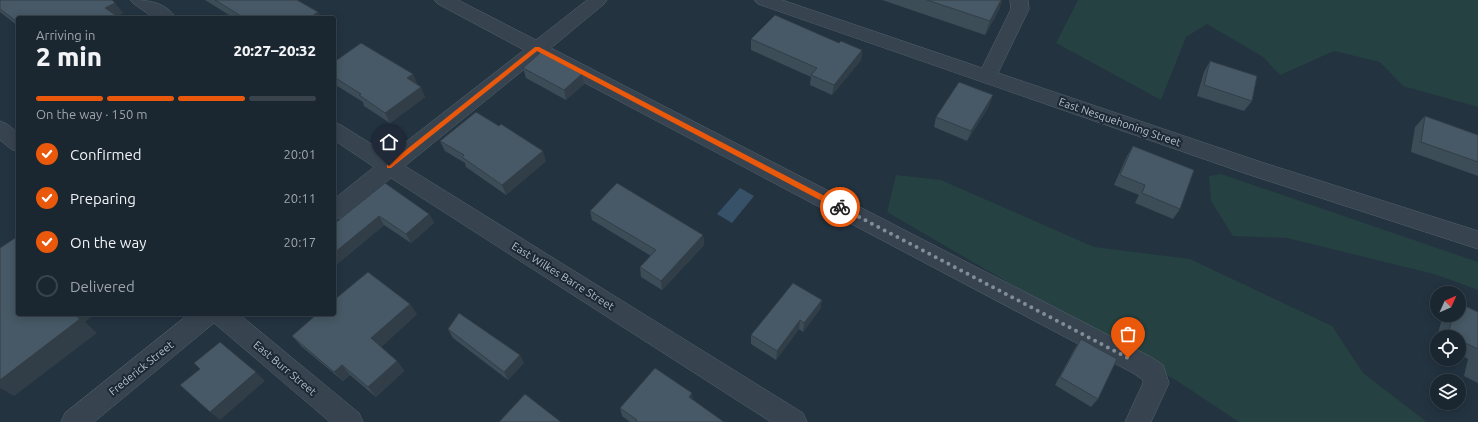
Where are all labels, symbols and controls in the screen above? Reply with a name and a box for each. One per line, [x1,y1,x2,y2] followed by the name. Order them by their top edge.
[36,28,95,42] text: Arriving in
[36,42,102,71] text: 2 min
[233,42,316,59] text: 20:27–20:32
[1057,95,1183,149] street label: East Nesquehoning Street
[36,107,148,121] text: On the way · 150 m
[372,125,406,166] pin
[378,131,400,153] icon: home
[36,143,58,165] icon: check
[70,146,142,163] text: Confirmed
[283,147,316,161] text: 20:01
[36,187,58,209] icon: check
[820,187,860,227] courier
[70,190,136,207] text: Preparing
[283,191,316,205] text: 20:11
[829,196,851,218] icon: bike
[36,231,58,253] icon: check
[70,234,146,251] text: On the way
[283,235,316,249] text: 20:17
[510,240,617,313] street label: East Wilkes Barre Street
[70,278,135,295] text: Delivered
[1430,286,1466,322] north arrow
[1430,286,1466,410] map controls
[1111,317,1145,358] pin
[1117,323,1139,345] icon: bag
[1430,330,1466,366] button: locate
[106,338,176,398] street label: Frederick Street
[251,338,319,398] street label: East Burr Street
[1430,374,1466,410] button: layers

